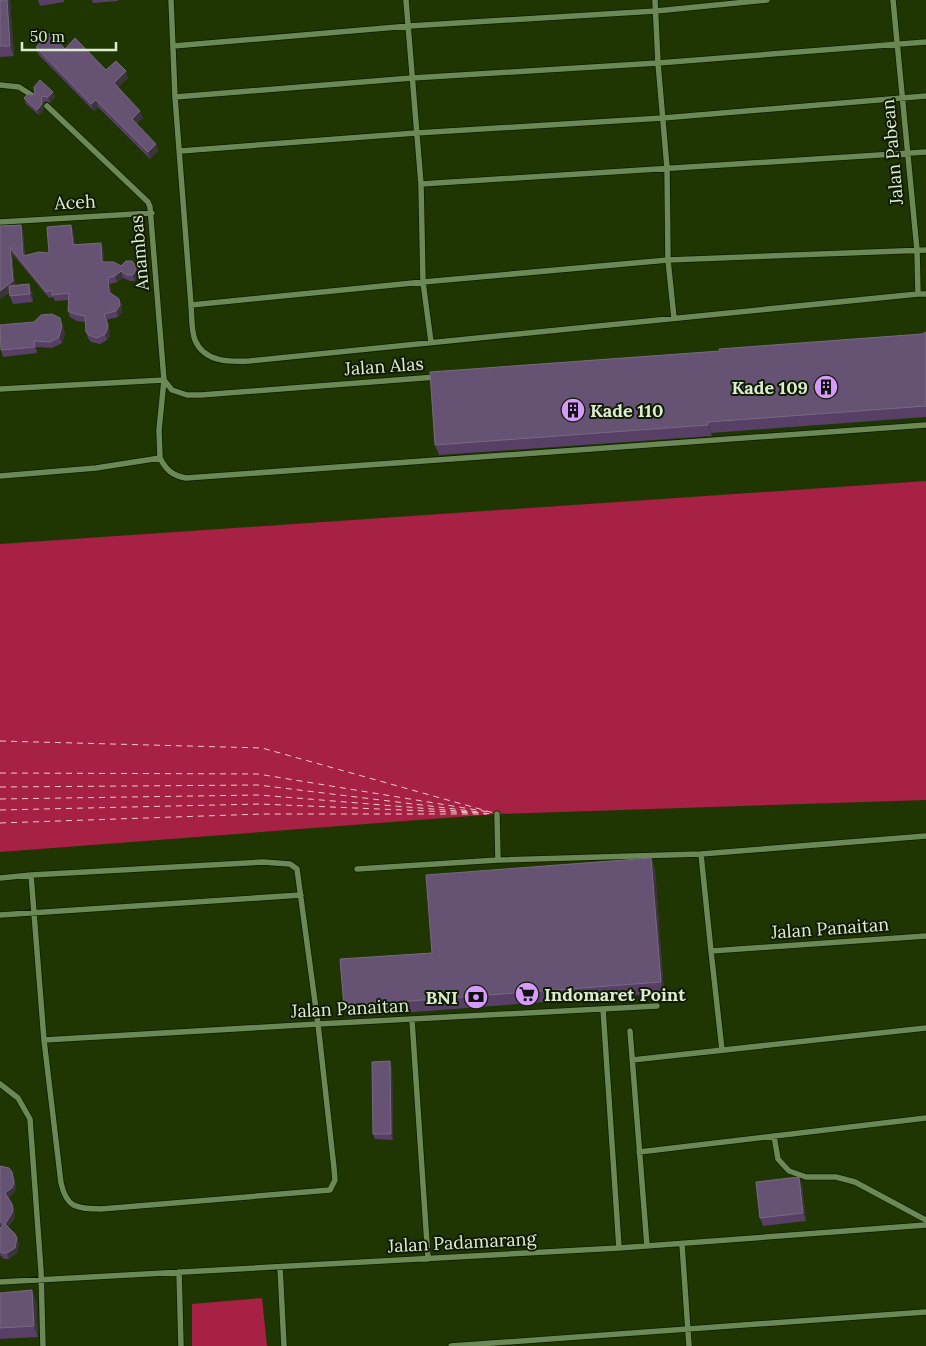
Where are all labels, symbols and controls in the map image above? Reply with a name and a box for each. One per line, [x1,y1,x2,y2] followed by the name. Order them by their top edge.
[22,20,116,52] scale bar
[30,27,65,46] text: 50 m
[876,98,908,207] street label: Jalan Pabean
[53,189,96,215] street label: Aceh
[124,214,154,293] street label: Anambas
[343,352,424,380] street label: Jalan Alas
[813,374,839,400] building icon: Kade 109
[732,376,808,399] place label: Kade 109
[560,397,586,423] building icon: Kade 110
[590,399,663,422] place label: Kade 110
[769,912,890,944] street label: Jalan Panaitan
[514,981,540,1007] supermarket icon: Indomaret Point
[544,983,686,1006] place label: Indomaret Point
[463,984,489,1010] bank icon: BNI
[425,986,458,1009] place label: BNI
[289,993,410,1023] street label: Jalan Panaitan
[386,1227,538,1257] street label: Jalan Padamarang

